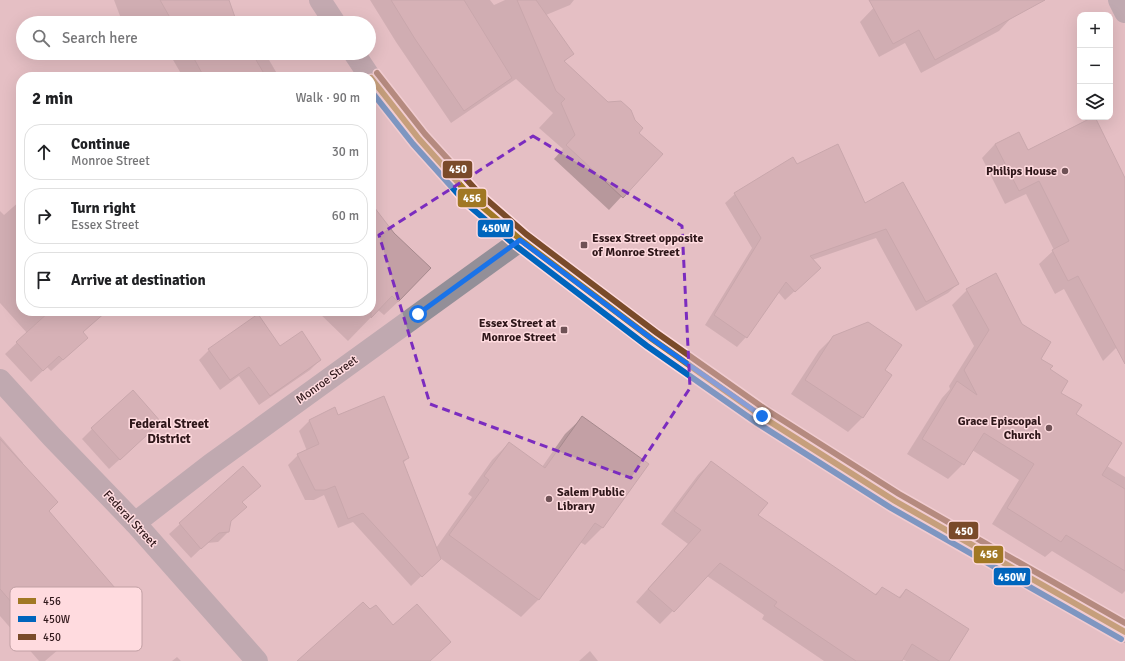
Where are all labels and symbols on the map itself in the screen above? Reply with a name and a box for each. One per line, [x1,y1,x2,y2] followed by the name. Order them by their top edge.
[442,160,473,179] line badge: 450
[449,163,467,176] text: 450
[986,164,1057,179] place label: Philips House
[1060,166,1070,176] marker: Philips House
[457,188,487,208] line badge: 456
[463,192,481,205] text: 456
[477,219,514,238] line badge: 450W
[482,222,510,235] text: 450W
[592,231,703,260] place label: Essex Street opposite of Monroe Street
[579,240,589,250] marker: Essex Street opposite of Monroe Street
[409,305,427,323] route start
[479,316,556,345] place label: Essex Street at Monroe Street
[559,325,569,335] marker: Essex Street at Monroe Street
[293,353,361,407] street label: Monroe Street
[753,407,771,425] route end
[958,414,1041,443] place label: Grace Episcopal Church
[129,416,209,447] district label: Federal Street District
[1044,423,1054,433] marker: Grace Episcopal Church
[557,485,625,514] place label: Salem Public Library
[100,488,160,550] street label: Federal Street
[544,494,554,504] marker: Salem Public Library
[948,521,979,540] line badge: 450
[955,525,973,538] text: 450
[973,545,1004,564] line badge: 456
[980,548,998,561] text: 456
[993,567,1031,586] line badge: 450W
[998,571,1026,584] text: 450W
[10,587,142,651] legend
[43,595,61,608] text: 456
[43,613,71,626] text: 450W
[43,631,61,644] text: 450

